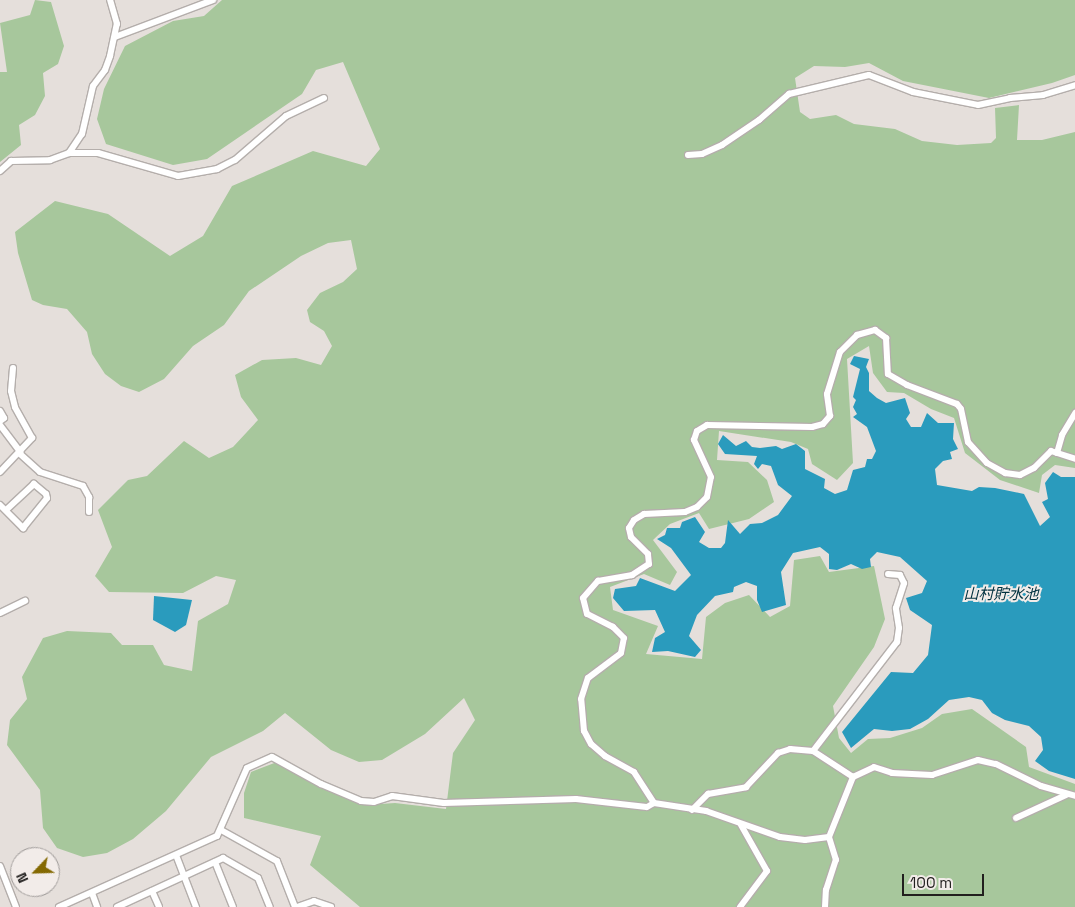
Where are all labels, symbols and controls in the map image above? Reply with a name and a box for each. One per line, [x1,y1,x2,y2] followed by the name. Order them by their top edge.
[964,585,1038,603] water label: 山村貯水池
[10,847,60,897] north arrow
[905,864,988,896] scale bar
[12,870,32,886] text: N
[910,873,952,892] text: 100 m

